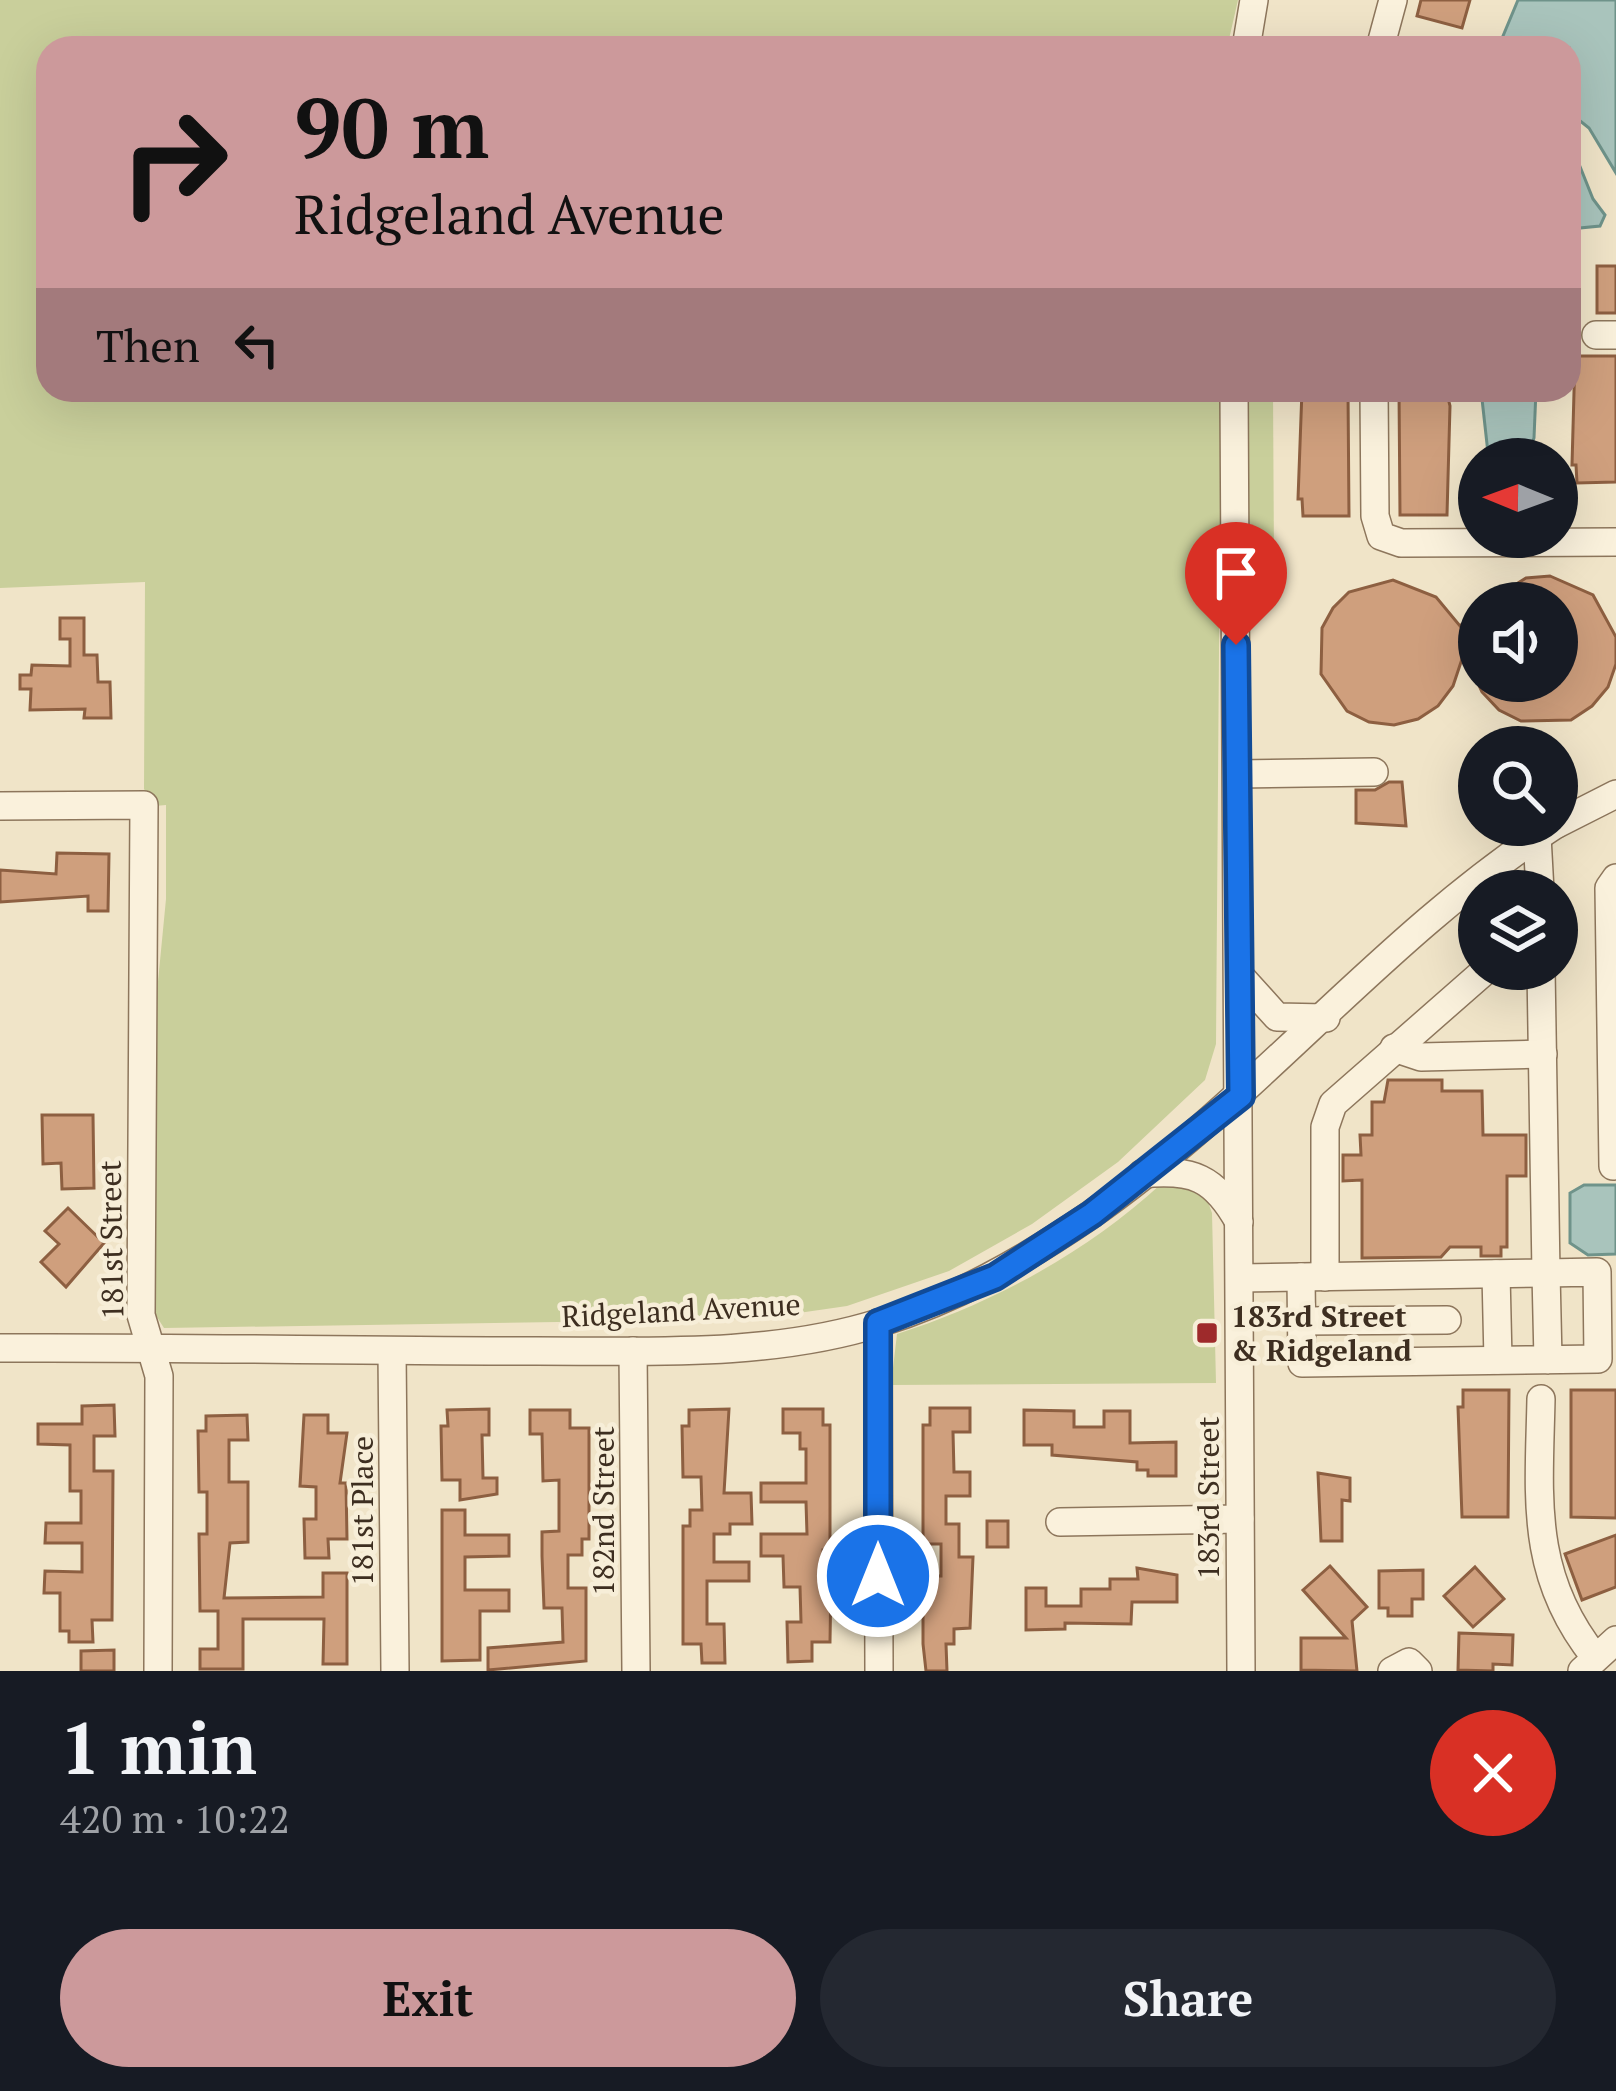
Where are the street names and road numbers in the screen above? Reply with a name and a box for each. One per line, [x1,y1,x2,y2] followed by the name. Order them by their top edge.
[90,1160,132,1320] street label: 181st Street
[560,1284,802,1336] street label: Ridgeland Avenue
[1188,1416,1228,1580] street label: 183rd Street
[583,1426,623,1596] street label: 182nd Street
[342,1436,382,1586] street label: 181st Place

